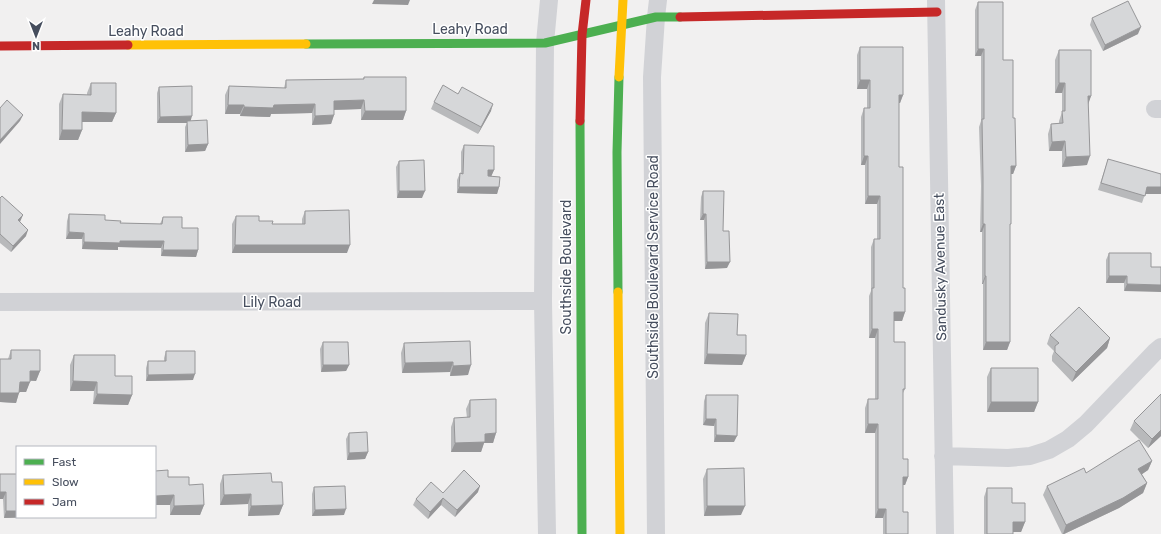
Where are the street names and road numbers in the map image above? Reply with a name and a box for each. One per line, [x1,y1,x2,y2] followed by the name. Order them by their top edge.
[432,21,508,38] street label: Leahy Road
[108,23,184,40] street label: Leahy Road
[645,155,662,379] street label: Southside Boulevard Service Road
[931,192,950,341] street label: Sandusky Avenue East
[558,200,575,334] street label: Southside Boulevard
[243,294,301,311] street label: Lily Road

